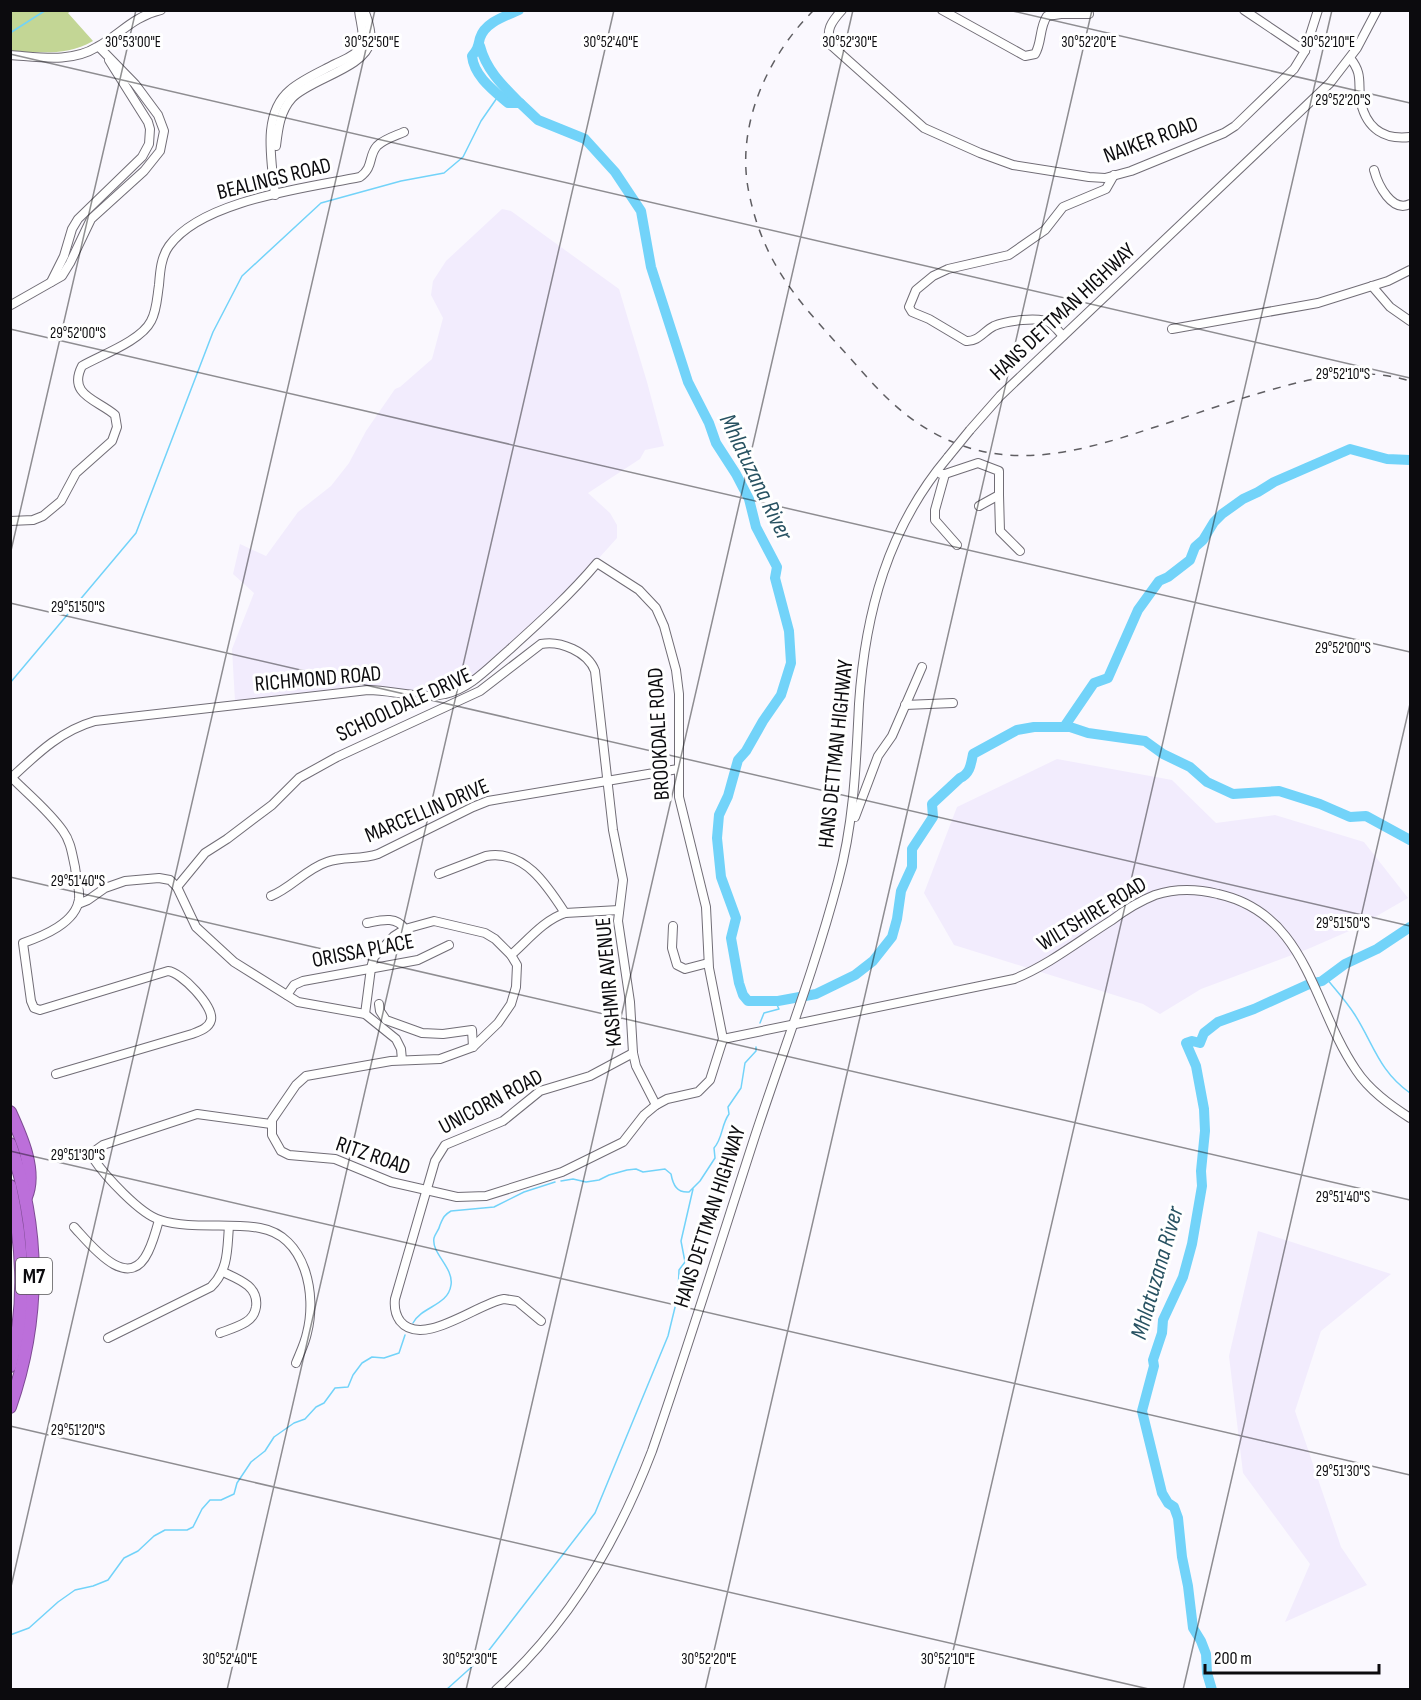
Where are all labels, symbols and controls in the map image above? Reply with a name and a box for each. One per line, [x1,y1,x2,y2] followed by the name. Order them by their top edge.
[105,33,161,52] text: 30°53'00"E
[344,33,400,52] text: 30°52'50"E
[583,33,639,52] text: 30°52'40"E
[822,33,878,52] text: 30°52'30"E
[1061,33,1117,52] text: 30°52'20"E
[1301,33,1355,52] text: 30°52'10"E
[1315,91,1371,110] text: 29°52'20"S
[1100,110,1202,170] street label: NAIKER ROAD
[214,152,334,206] street label: BEALINGS ROAD
[985,238,1141,386] street label: HANS DETTMAN HIGHWAY
[50,324,106,343] text: 29°52'00"S
[1316,365,1370,384] text: 29°52'10"S
[713,409,800,546] water label: Mhlatuzana River
[51,598,105,617] text: 29°51'50"S
[1315,639,1371,658] text: 29°52'00"S
[813,659,859,849] street label: HANS DETTMAN HIGHWAY
[254,660,382,698] street label: RICHMOND ROAD
[332,662,476,748] street label: SCHOOLDALE DRIVE
[642,667,676,801] street label: BROOKDALE ROAD
[361,773,493,849] street label: MARCELLIN DRIVE
[1032,871,1152,957] street label: WILTSHIRE ROAD
[51,872,105,891] text: 29°51'40"S
[1316,914,1370,933] text: 29°51'50"S
[590,916,628,1048] street label: KASHMIR AVENUE
[310,928,416,974] street label: ORISSA PLACE
[434,1063,548,1141] street label: UNICORN ROAD
[668,1123,752,1311] street label: HANS DETTMAN HIGHWAY
[332,1131,414,1181] street label: RITZ ROAD
[51,1146,105,1165] text: 29°51'30"S
[1316,1188,1370,1207] text: 29°51'40"S
[1124,1202,1190,1343] water label: Mhlatuzana River
[16,1258,52,1294] road number: M7
[51,1421,105,1440] text: 29°51'20"S
[1316,1462,1370,1481] text: 29°51'30"S
[1205,1637,1379,1675] scale bar
[1214,1648,1252,1669] text: 200 m
[202,1650,258,1669] text: 30°52'40"E
[442,1650,498,1669] text: 30°52'30"E
[681,1650,737,1669] text: 30°52'20"E
[921,1650,975,1669] text: 30°52'10"E

